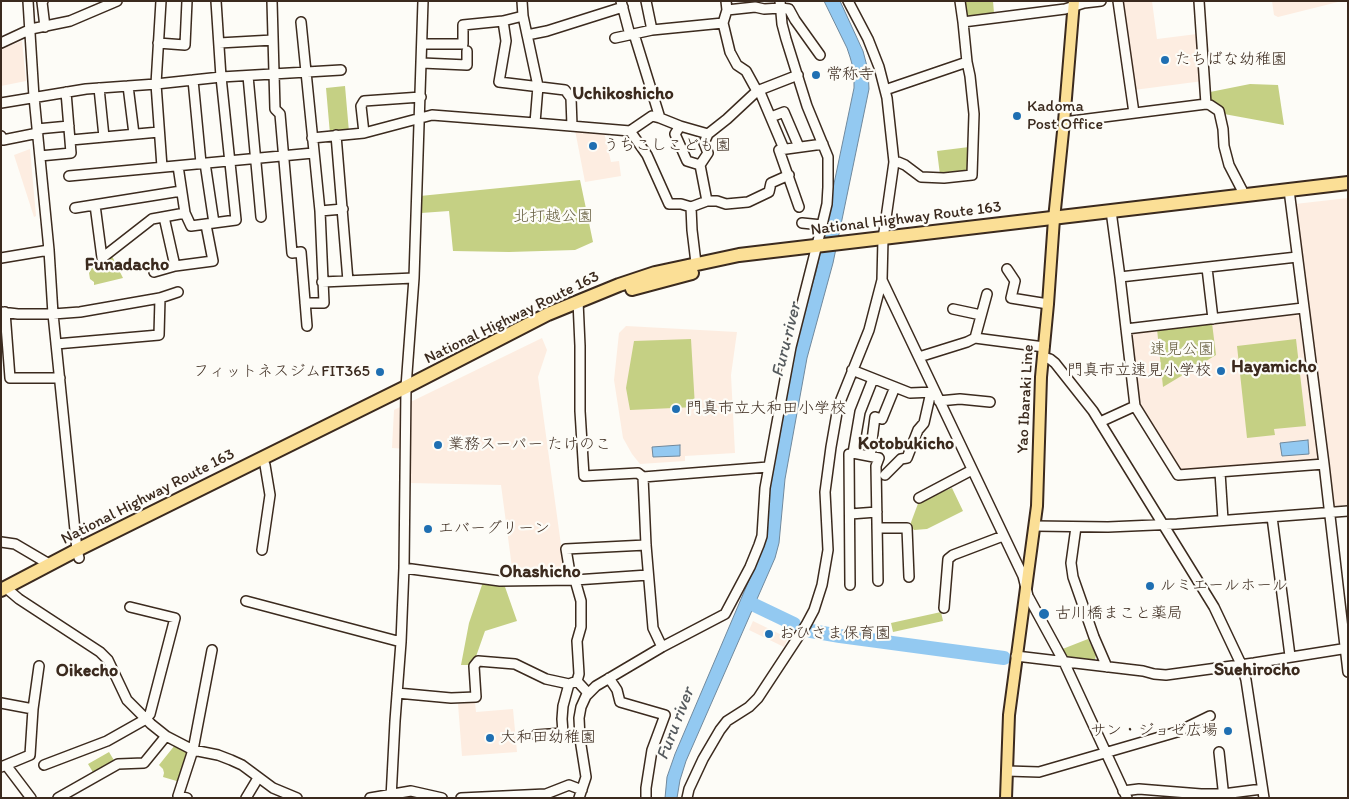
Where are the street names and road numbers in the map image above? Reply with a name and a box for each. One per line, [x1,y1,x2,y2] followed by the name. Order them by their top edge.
[809,198,1003,240] street label: National Highway Route 163
[421,267,603,369] street label: National Highway Route 163
[1014,344,1038,454] street label: Yao Ibaraki Line
[58,445,238,549] street label: National Highway Route 163

